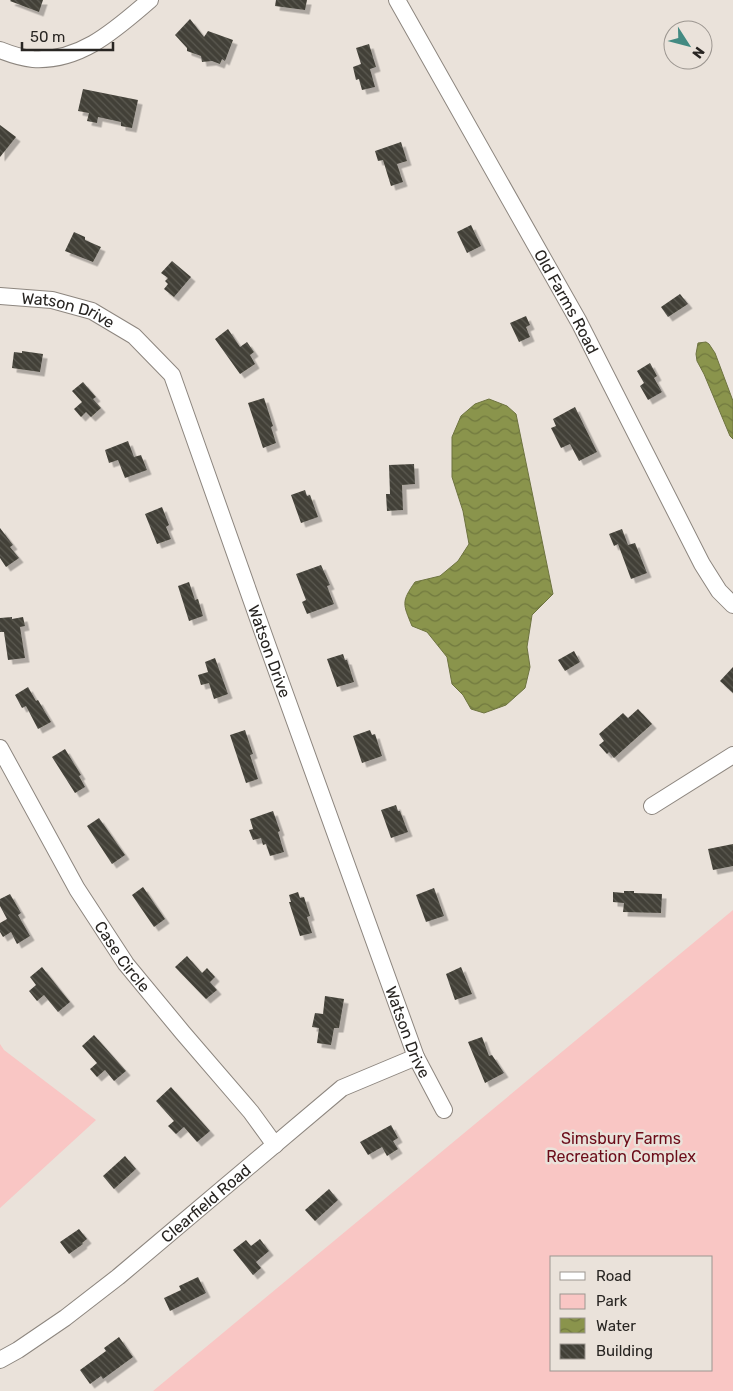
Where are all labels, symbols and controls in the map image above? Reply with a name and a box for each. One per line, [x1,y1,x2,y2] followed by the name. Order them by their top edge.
[22,20,114,52] scale bar
[663,20,713,70] north arrow
[30,28,65,46] text: 50 m
[688,43,708,61] text: N
[530,246,603,357] street label: Old Farms Road
[21,289,118,332] street label: Watson Drive
[244,603,295,700] street label: Watson Drive
[90,918,154,996] street label: Case Circle
[381,984,434,1081] street label: Watson Drive
[546,1129,696,1166] park label: Simsbury Farms Recreation Complex
[157,1160,255,1247] street label: Clearfield Road
[550,1256,713,1371] legend
[596,1267,632,1285] text: Road
[596,1292,627,1310] text: Park
[596,1317,636,1335] text: Water
[596,1342,653,1360] text: Building

